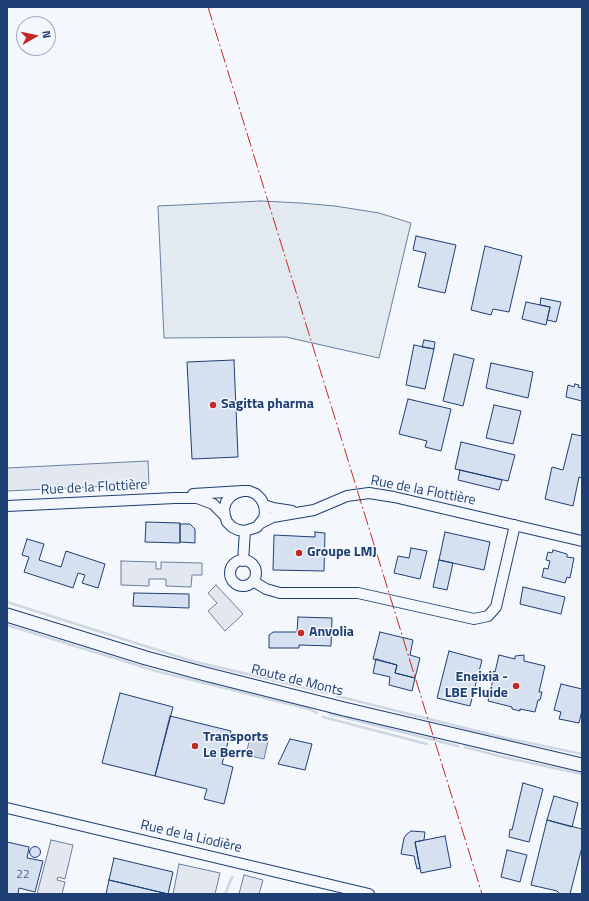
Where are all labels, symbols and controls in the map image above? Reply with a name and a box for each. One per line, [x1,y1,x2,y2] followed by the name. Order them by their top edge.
[16,16,56,56] north arrow
[38,29,55,39] text: N
[221,397,314,413] place label: Sagitta pharma
[208,400,218,410] marker: Sagitta pharma
[369,473,477,509] street label: Rue de la Flottière
[40,477,148,499] street label: Rue de la Flottière
[307,545,377,561] place label: Groupe LMJ
[294,548,304,558] marker: Groupe LMJ
[309,625,354,641] place label: Anvolia
[296,628,306,638] marker: Anvolia
[249,661,345,701] street label: Route de Monts
[445,670,508,702] place label: Eneixia - LBE Fluide
[511,681,521,691] marker: Eneixia - LBE Fluide
[203,730,268,762] place label: Transports Le Berre
[190,741,200,751] marker: Transports Le Berre
[139,817,243,857] street label: Rue de la Liodière
[16,868,30,882] house number: 22

